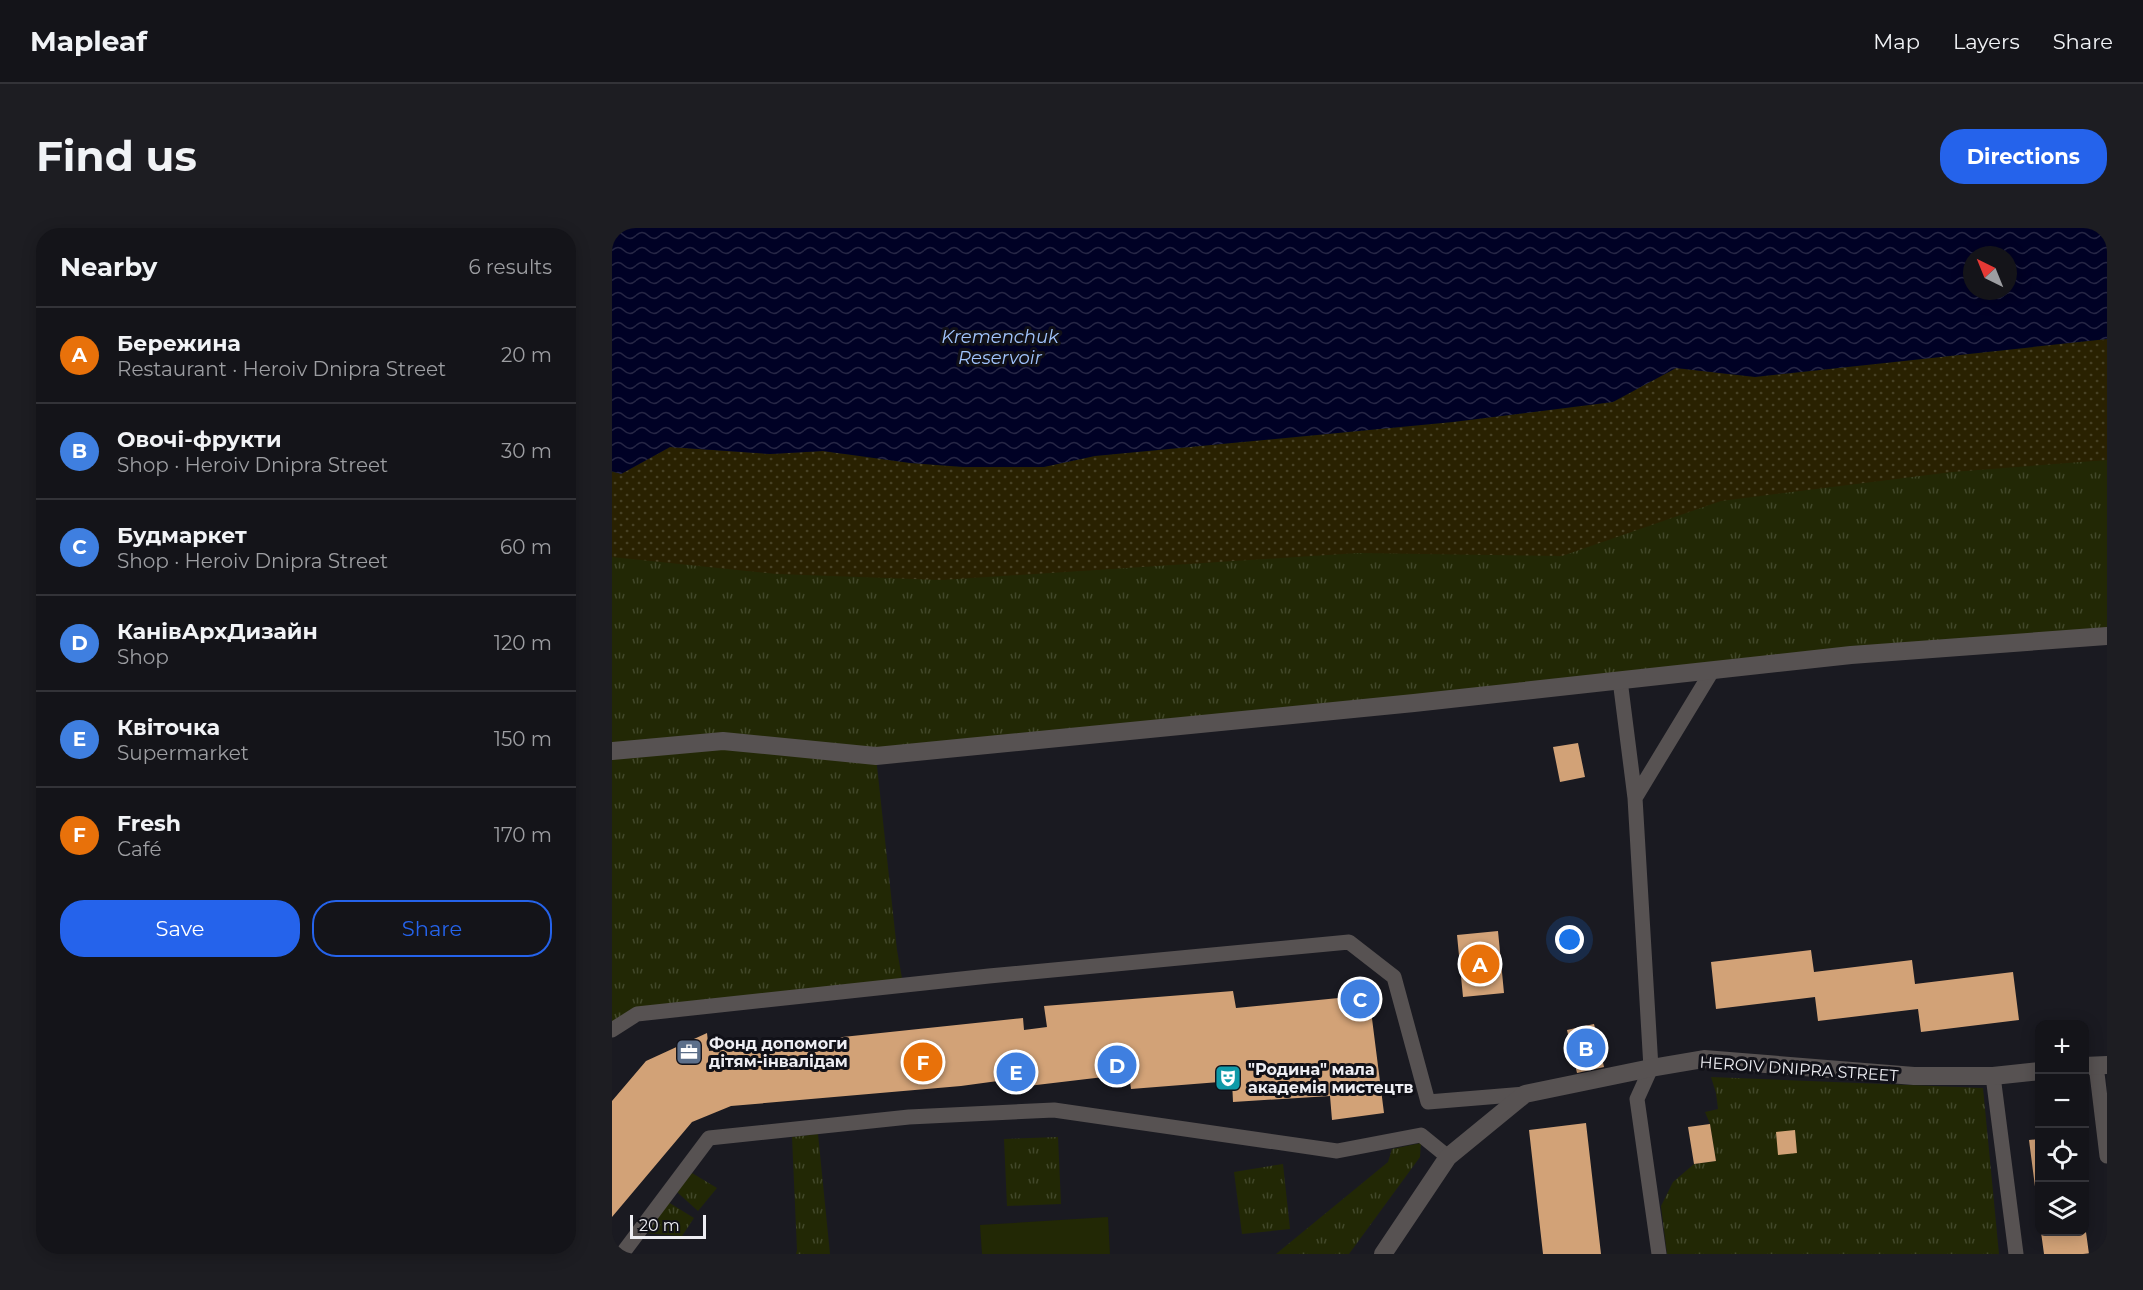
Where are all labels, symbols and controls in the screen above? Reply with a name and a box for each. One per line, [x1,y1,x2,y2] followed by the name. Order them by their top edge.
[30,24,147,58] text: Mapleaf
[1873,29,1920,54] text: Map
[1953,29,2020,54] text: Layers
[2053,29,2113,54] text: Share
[1940,129,2107,184] button: Directions
[36,130,197,182] text: Find us
[1963,246,2017,300] north arrow
[60,251,157,283] text: Nearby
[468,255,552,279] text: 6 results
[941,326,1060,369] water label: Kremenchuk Reservoir
[117,330,241,357] text: Бережина
[72,343,87,367] text: A
[501,343,552,367] text: 20 m
[117,357,446,381] text: Restaurant · Heroiv Dnipra Street
[117,426,282,453] text: Овочі-фрукти
[72,439,87,463] text: B
[501,439,552,463] text: 30 m
[117,453,388,477] text: Shop · Heroiv Dnipra Street
[117,522,247,549] text: Будмаркет
[72,535,87,559] text: C
[500,535,552,559] text: 60 m
[117,549,388,573] text: Shop · Heroiv Dnipra Street
[117,618,318,645] text: КанівАрхДизайн
[71,631,88,655] text: D
[494,631,552,655] text: 120 m
[117,645,169,669] text: Shop
[117,714,220,741] text: Квіточка
[73,727,86,751] text: E
[494,727,552,751] text: 150 m
[117,741,249,765] text: Supermarket
[117,810,181,837] text: Fresh
[73,823,86,847] text: F
[494,823,552,847] text: 170 m
[117,837,162,861] text: Café
[60,900,300,957] button: Save
[312,900,552,957] button: Share
[1555,925,1584,954] your location
[1460,942,1500,986] pin: A
[1340,976,1380,1022] pin: C
[2035,1020,2089,1236] map controls
[2035,1020,2089,1074] button: +
[1566,1026,1606,1070] pin: B
[709,1034,848,1071] place label: Фонд допомоги дітям-інвалідам
[674,1037,704,1067] office icon: Фонд допомоги дітям-інвалідам
[904,1040,942,1084] pin: F
[1098,1042,1136,1088] pin: D
[996,1050,1036,1094] pin: E
[1699,1053,1900,1085] street label: HEROIV DNIPRA STREET
[1248,1060,1414,1097] place label: "Родина" мала академія мистецтв
[1213,1063,1243,1093] theatre icon: "Родина" мала академія мистецтв
[2035,1074,2089,1128] button: −
[2035,1128,2089,1182] button: locate
[2035,1182,2089,1236] button: layers
[630,1212,706,1240] scale bar
[639,1216,680,1235] text: 20 m

